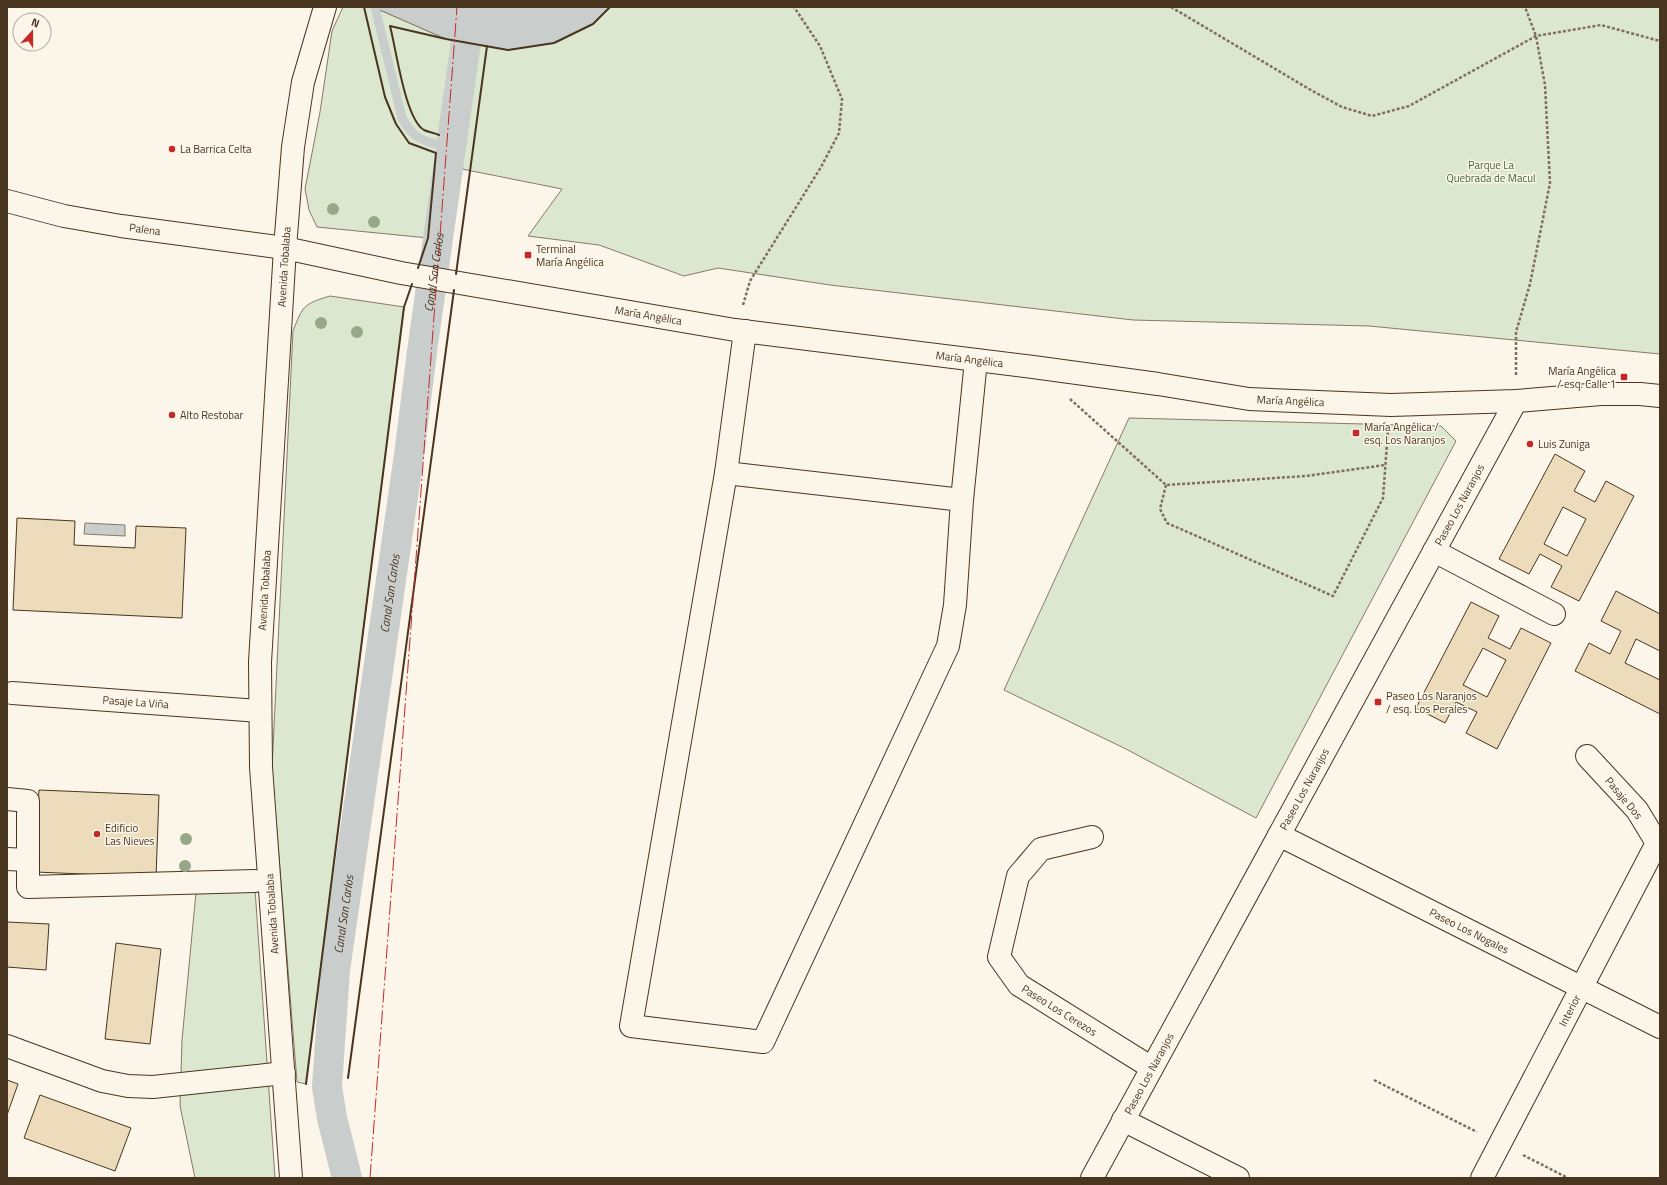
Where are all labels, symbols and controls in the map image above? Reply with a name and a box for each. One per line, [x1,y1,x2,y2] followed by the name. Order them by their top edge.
[12,12,52,52] north arrow
[29,14,42,31] text: N
[180,141,252,157] place label: La Barrica Celta
[167,144,177,154] marker: La Barrica Celta
[1446,157,1536,186] park label: Parque La Quebrada de Macul
[128,219,162,239] street label: Palena
[273,226,295,307] street label: Avenida Tobalaba
[418,231,448,313] water label: Canal San Carlos
[536,241,604,270] place label: Terminal María Angélica
[523,250,533,260] marker: Terminal María Angélica
[614,302,684,329] street label: María Angélica
[935,347,1005,371] street label: María Angélica
[1548,363,1616,392] place label: María Angélica / esq. Calle 1
[1619,372,1629,382] marker: María Angélica / esq. Calle 1
[1256,391,1325,410] street label: María Angélica
[180,407,243,423] place label: Alto Restobar
[167,410,177,420] marker: Alto Restobar
[1364,419,1445,448] place label: María Angélica / esq. Los Naranjos
[1351,428,1361,438] marker: María Angélica / esq. Los Naranjos
[1538,436,1591,452] place label: Luis Zuniga
[1525,439,1535,449] marker: Luis Zuniga
[1431,461,1488,549] street label: Paseo Los Naranjos
[254,549,275,631] street label: Avenida Tobalaba
[374,552,404,634] water label: Canal San Carlos
[1386,688,1477,717] place label: Paseo Los Naranjos / esq. Los Perales
[102,692,170,712] street label: Pasaje La Viña
[1373,697,1383,707] marker: Paseo Los Naranjos / esq. Los Perales
[1275,745,1333,833] street label: Paseo Los Naranjos
[1601,773,1647,823] street label: Pasaje Dos
[105,820,155,849] place label: Edificio Las Nieves
[92,829,102,839] marker: Edificio Las Nieves
[261,873,283,955] street label: Avenida Tobalaba
[328,873,358,955] water label: Canal San Carlos
[1427,904,1512,958] street label: Paseo Los Nogales
[1019,981,1100,1040] street label: Paseo Los Cerezos
[1555,992,1585,1029] street label: Interior
[1120,1030,1178,1117] street label: Paseo Los Naranjos

